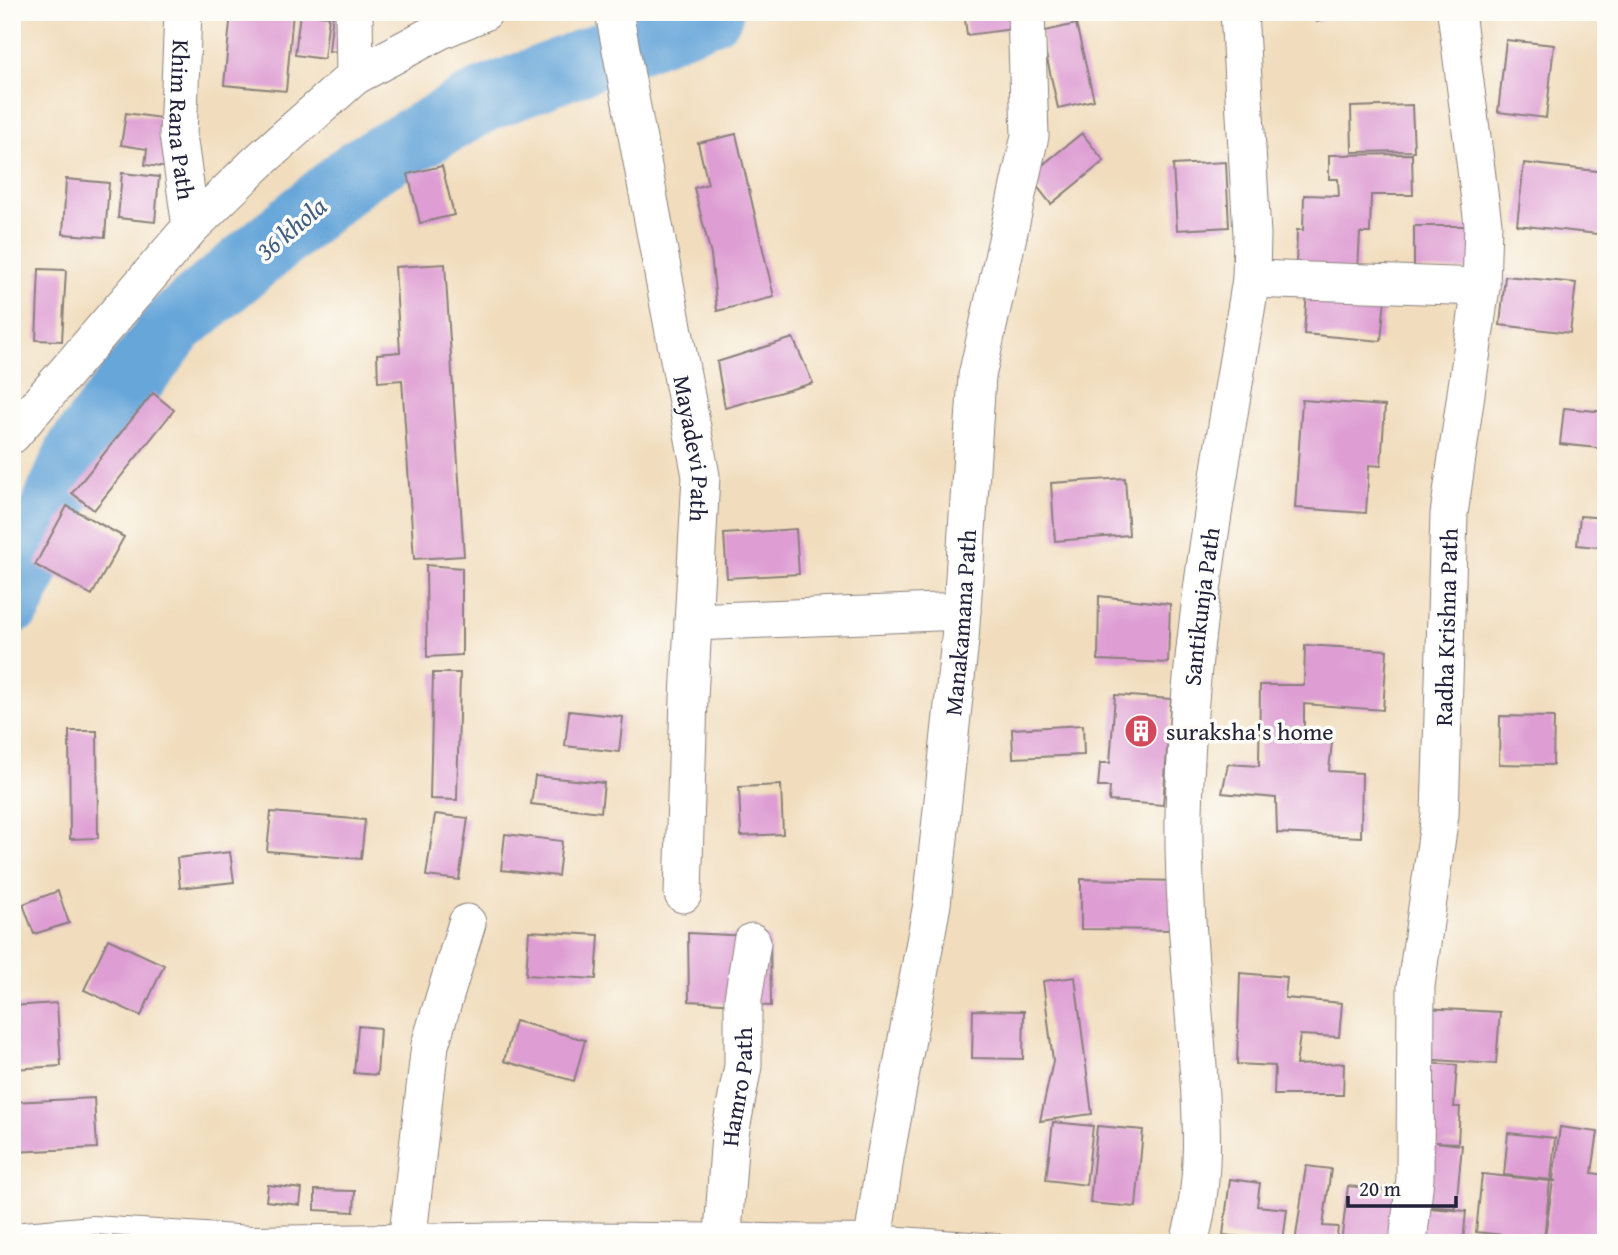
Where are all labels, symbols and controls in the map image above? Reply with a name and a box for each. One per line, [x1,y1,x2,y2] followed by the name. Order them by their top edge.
[160,39,205,203] street label: Khim Rana Path
[246,187,335,270] water label: 36 khola
[665,372,718,523] street label: Mayadevi Path
[1174,524,1228,687] street label: Santikunja Path
[1425,527,1466,727] street label: Radha Krishna Path
[935,528,985,717] street label: Manakamana Path
[1122,712,1160,750] building icon: suraksha's home
[1166,714,1334,749] place label: suraksha's home
[712,1027,761,1148] street label: Hamro Path
[1348,1164,1457,1208] scale bar
[1359,1173,1401,1204] text: 20 m

